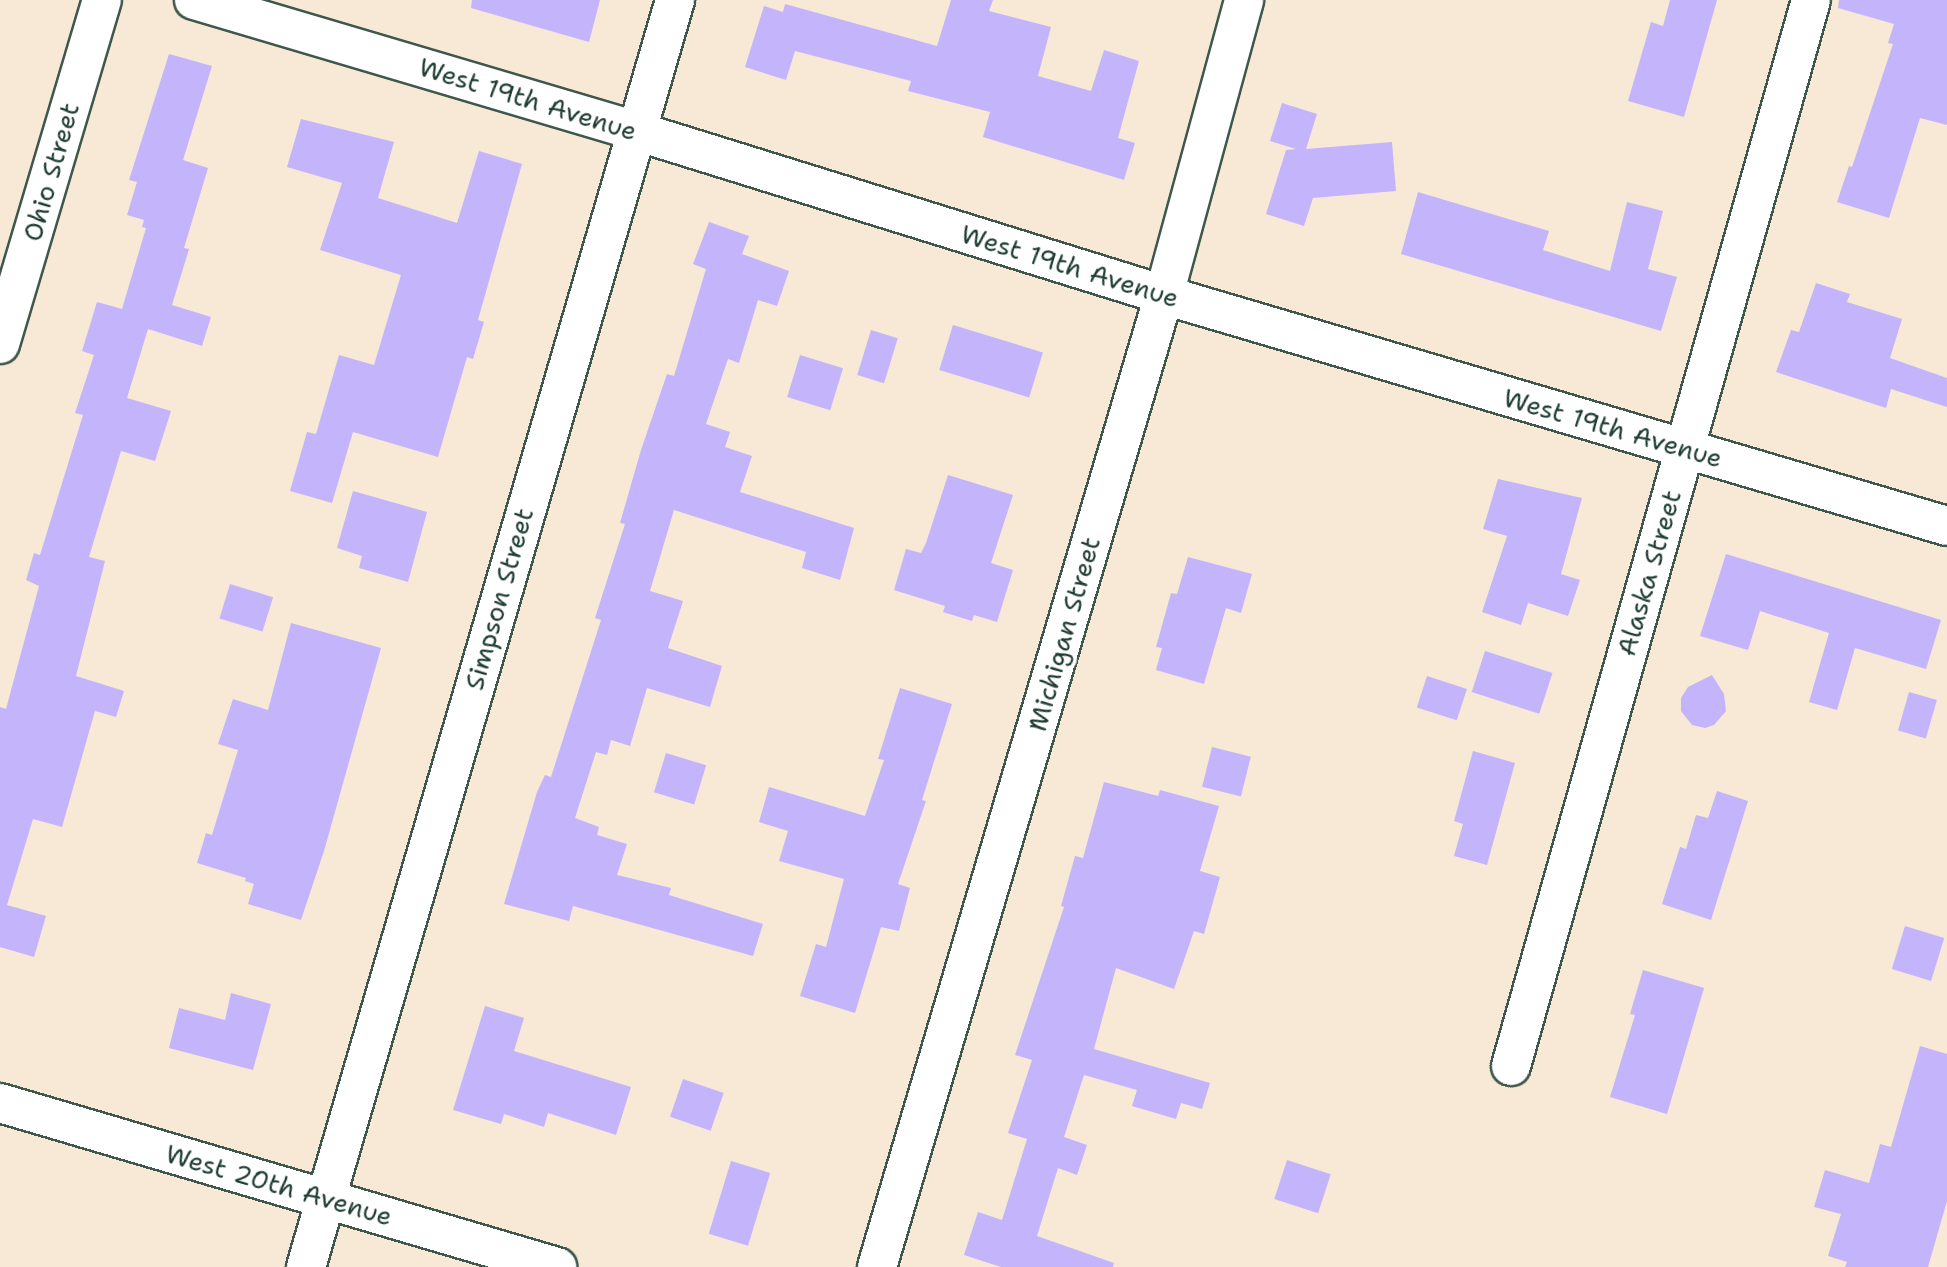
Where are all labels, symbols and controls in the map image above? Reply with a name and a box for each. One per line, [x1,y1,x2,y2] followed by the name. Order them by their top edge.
[415,51,641,147] street label: West 19th Avenue
[16,99,86,245] street label: Ohio Street
[957,218,1183,314] street label: West 19th Avenue
[1500,382,1726,474] street label: West 19th Avenue
[1610,487,1688,659] street label: Alaska Street
[458,505,540,693] street label: Simpson Street
[1021,533,1107,735] street label: Michigan Street
[162,1138,396,1232] street label: West 20th Avenue

